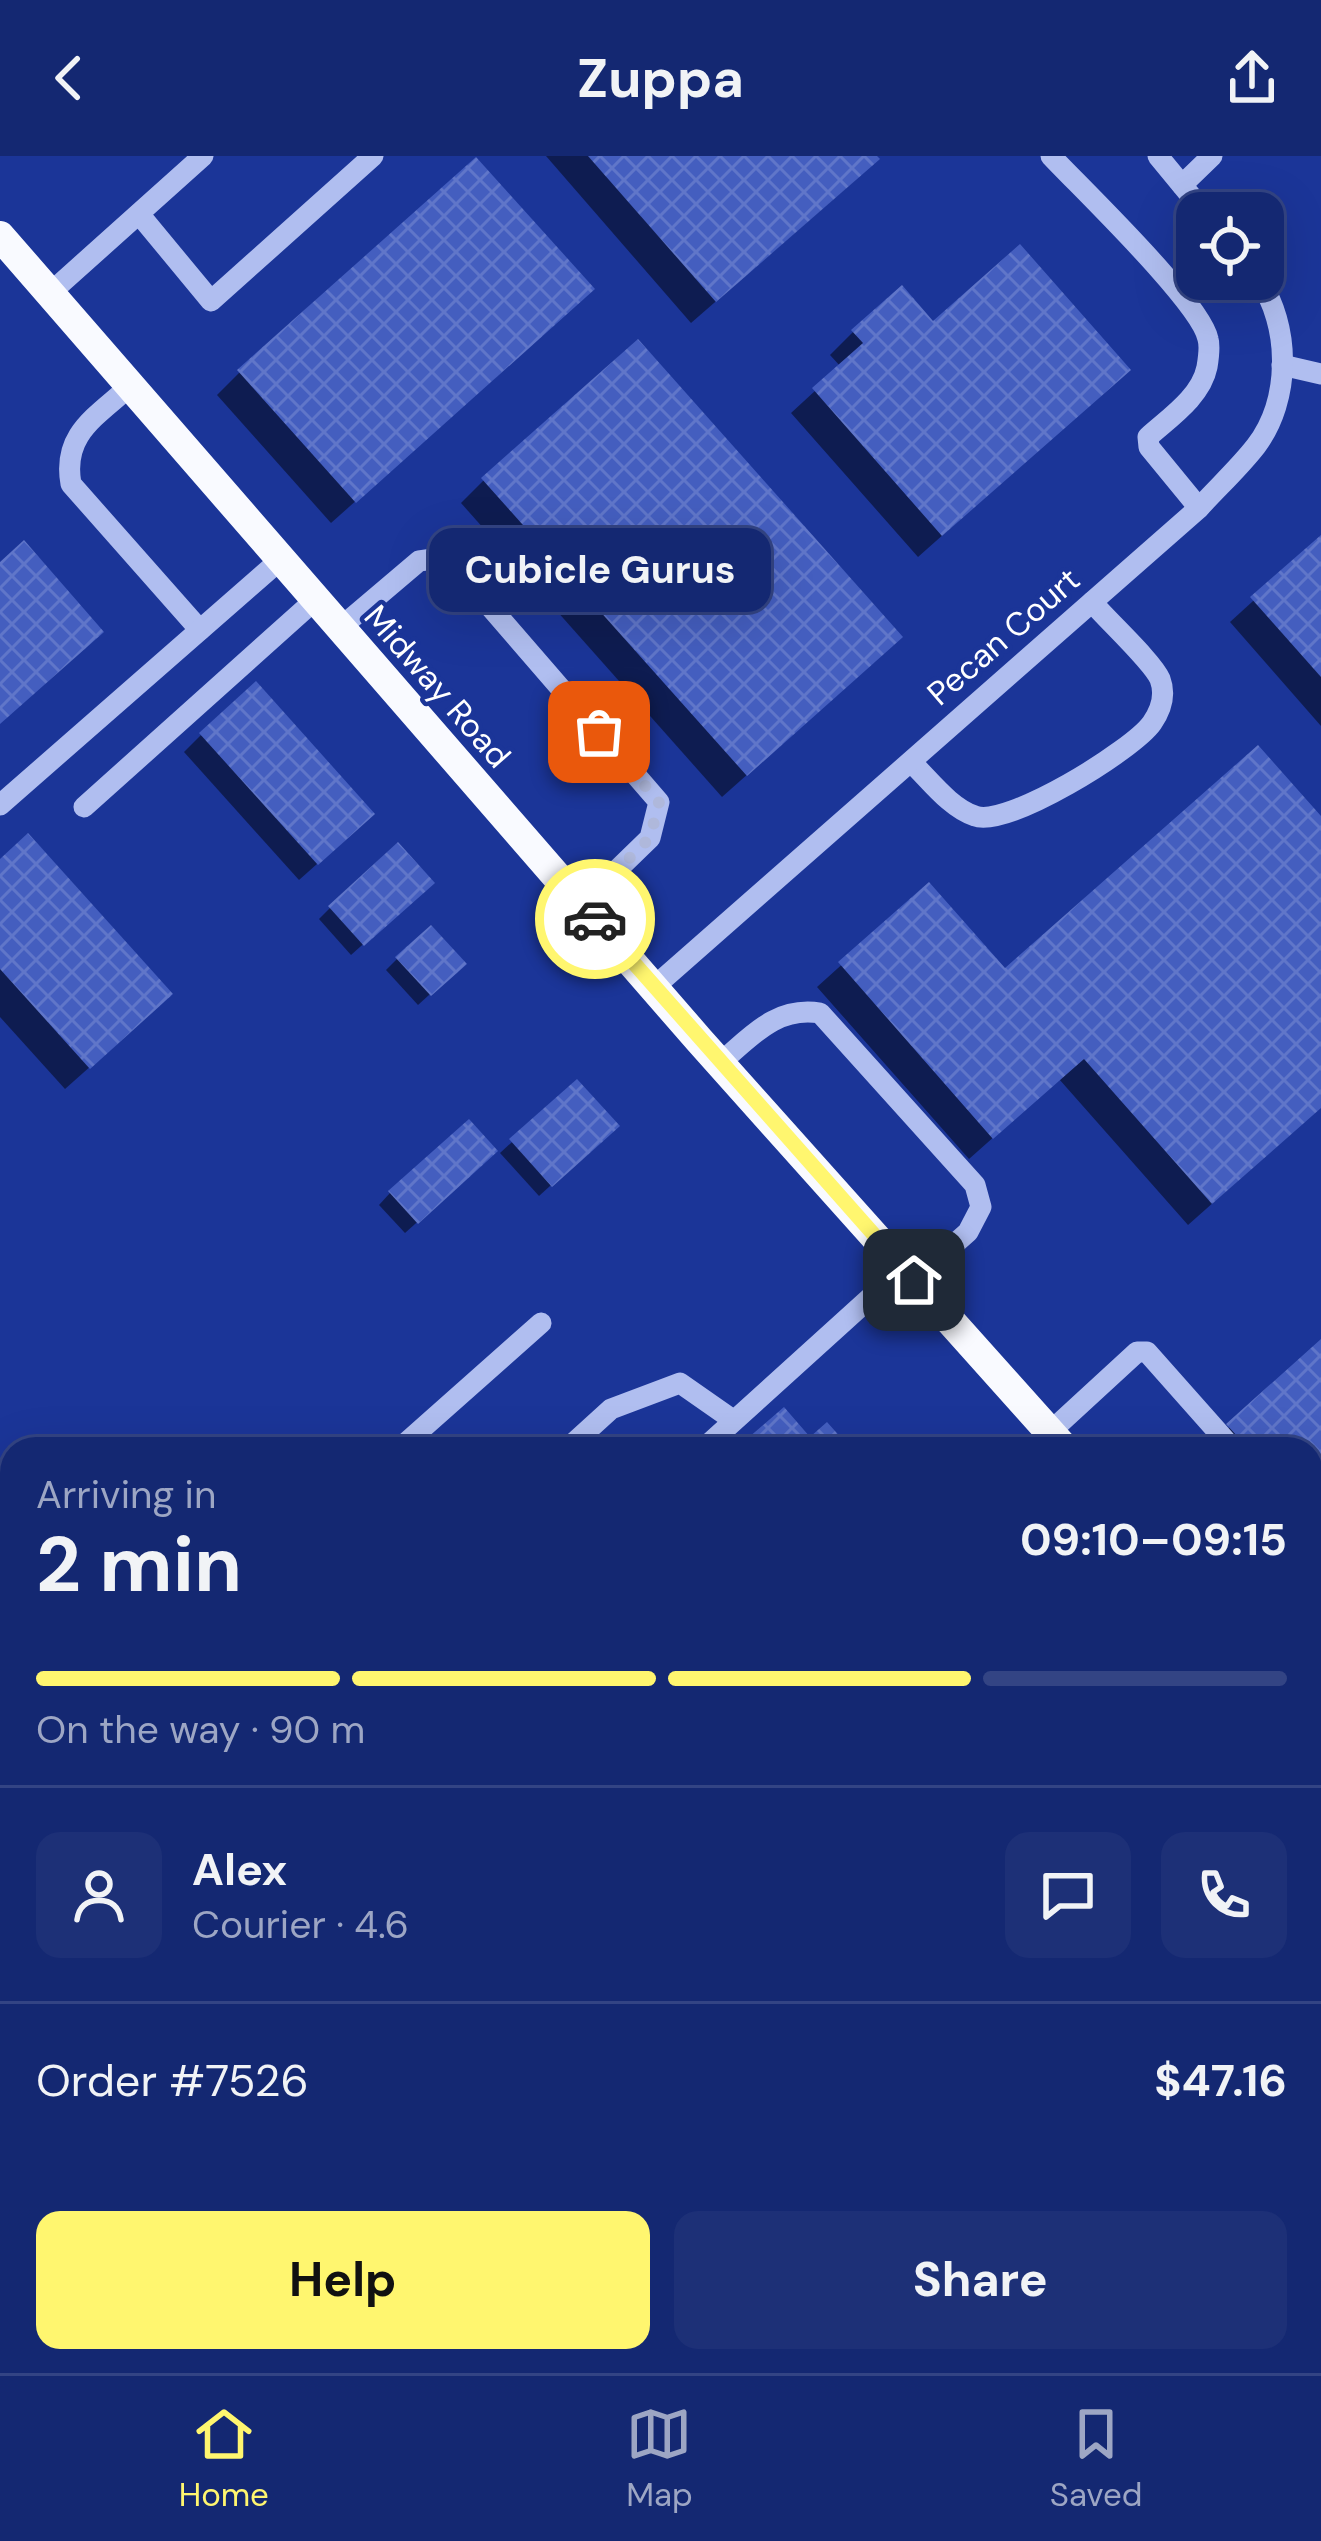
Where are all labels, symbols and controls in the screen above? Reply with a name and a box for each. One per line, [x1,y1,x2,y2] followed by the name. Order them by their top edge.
[577,43,744,114] text: Zuppa
[36,45,102,111] icon: back
[1219,45,1285,111] icon: share
[1176,192,1284,300] map controls
[1176,192,1284,300] button: locate
[428,528,770,612] callout: Cubicle Gurus
[465,544,735,595] text: Cubicle Gurus
[918,558,1089,715] street label: Pecan Court
[355,596,520,777] street label: Midway Road
[548,681,650,783] pin
[566,699,632,765] icon: bag
[535,859,655,979] courier
[562,886,628,952] icon: car
[863,1229,965,1331] pin
[881,1247,947,1313] icon: home
[36,1469,216,1520] text: Arriving in
[1020,1510,1287,1569] text: 09:10–09:15
[36,1514,242,1615] text: 2 min
[36,1704,365,1755] text: On the way · 90 m
[36,1832,162,1958] button: person
[1005,1832,1131,1958] button: chat
[1161,1832,1287,1958] button: phone
[192,1840,287,1899] text: Alex
[192,1899,409,1950] text: Courier · 4.6
[36,2051,309,2110] text: Order #7526
[1154,2051,1287,2110] text: $47.16
[36,2211,650,2349] button: Help
[674,2211,1287,2349] button: Share
[179,2401,269,2516] tab: Home
[626,2401,693,2516] tab: Map
[1050,2401,1142,2516] tab: Saved

